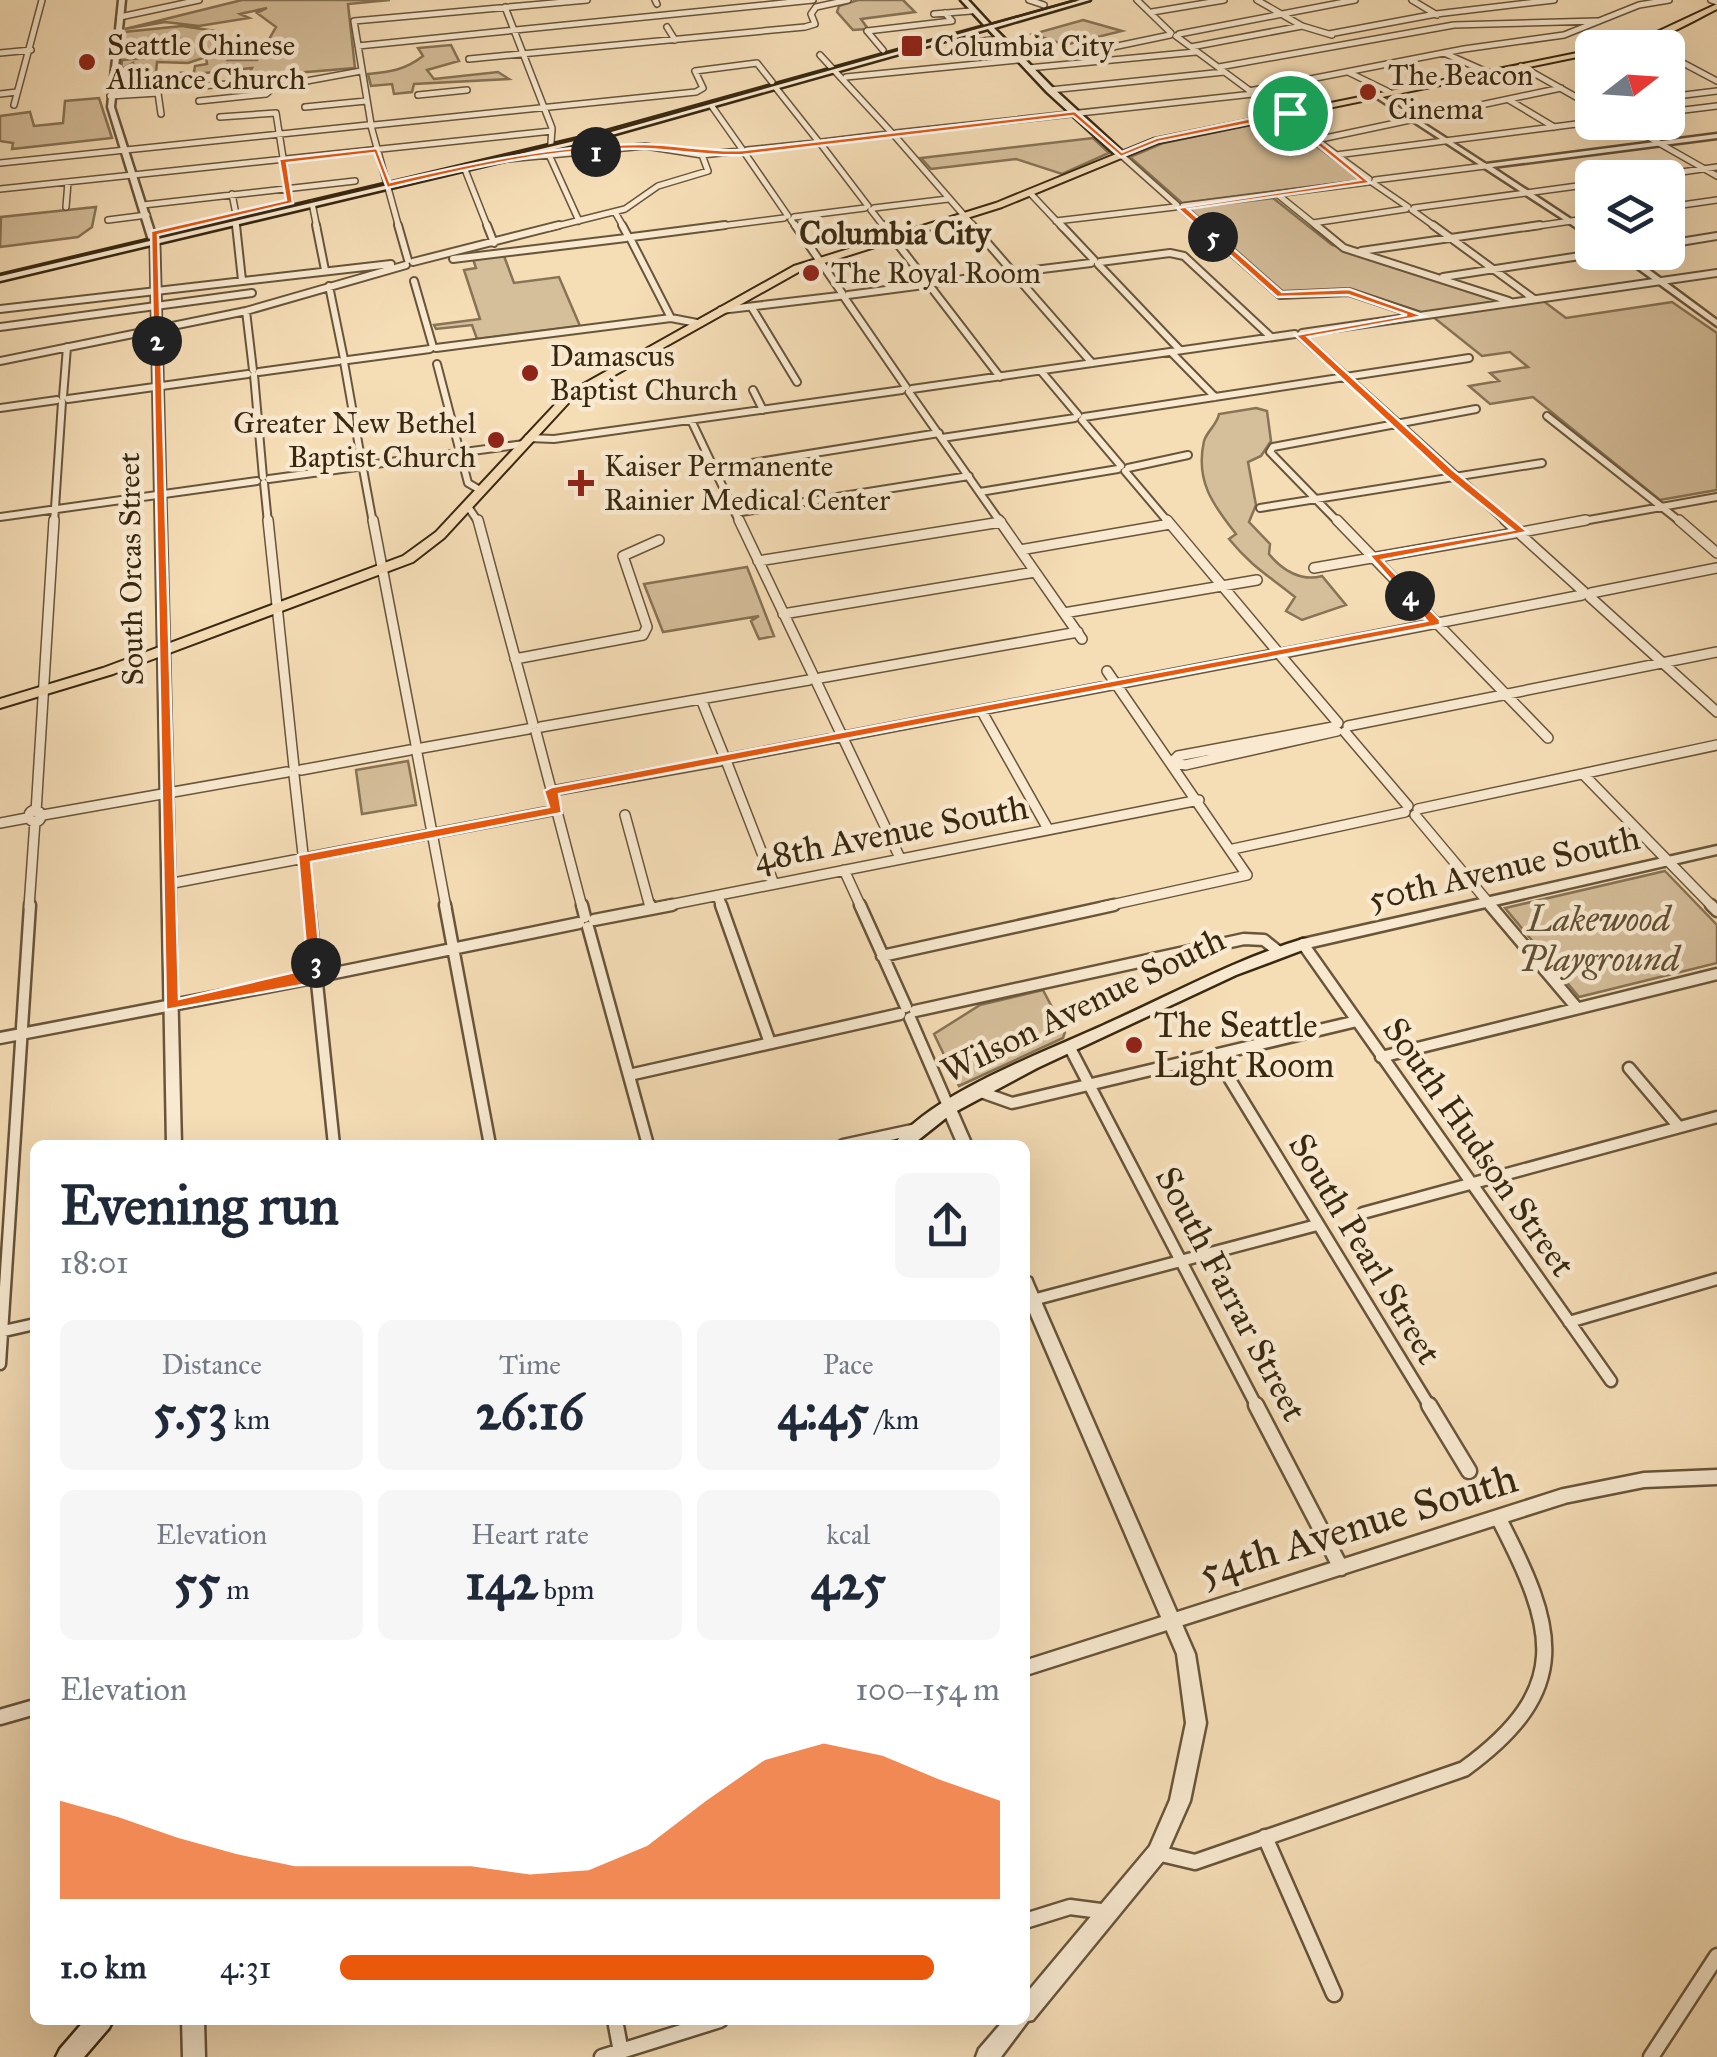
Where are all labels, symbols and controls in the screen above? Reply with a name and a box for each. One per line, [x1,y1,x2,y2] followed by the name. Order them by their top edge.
[105,27,306,97] place label: Seattle Chinese Alliance Church
[934,28,1115,64] place label: Columbia City
[1575,30,1685,140] north arrow
[1575,30,1685,270] map controls
[899,33,925,59] marker: Columbia City
[76,51,98,73] marker: Seattle Chinese Alliance Church
[1388,57,1533,127] place label: The Beacon Cinema
[1248,71,1333,156] pin
[1357,81,1379,103] marker: The Beacon Cinema
[1263,86,1318,141] icon: arrive
[571,127,621,177] pin: 1
[590,134,602,169] text: 1
[1575,160,1685,270] button: layers
[1188,212,1238,262] pin: 5
[799,214,992,253] district label: Columbia City
[1206,219,1220,254] text: 5
[831,255,1041,291] place label: The Royal Room
[800,262,822,284] marker: The Royal Room
[132,316,182,366] pin: 2
[150,323,164,358] text: 2
[550,338,738,408] place label: Damascus Baptist Church
[519,362,541,384] marker: Damascus Baptist Church
[233,405,477,475] place label: Greater New Bethel Baptist Church
[485,429,507,451] marker: Greater New Bethel Baptist Church
[604,448,891,518] place label: Kaiser Permanente Rainier Medical Center
[111,452,151,686] street label: South Orcas Street
[568,470,594,496] marker: Kaiser Permanente Rainier Medical Center
[1385,571,1435,621] pin: 4
[1402,578,1418,613] text: 4
[750,785,1032,881] street label: 48th Avenue South
[1364,816,1644,920] street label: 50th Avenue South
[1518,898,1683,981] park label: Lakewood Playground
[934,918,1232,1092] street label: Wilson Avenue South
[291,938,341,988] pin: 3
[310,945,322,980] text: 3
[1154,1004,1334,1087] place label: The Seattle Light Room
[1374,1009,1584,1285] street label: South Hudson Street
[1123,1034,1145,1056] marker: The Seattle Light Room
[1279,1126,1451,1372] street label: South Pearl Street
[1146,1160,1316,1428] street label: South Farrar Street
[60,1172,339,1239] text: Evening run
[895,1173,1000,1278] button: share
[60,1243,129,1282] text: 18:01
[161,1347,262,1382] text: Distance
[499,1347,561,1382] text: Time
[823,1347,874,1382] text: Pace
[153,1382,228,1443] text: 5.53
[476,1382,584,1443] text: 26:16
[778,1382,869,1443] text: 4:45
[228,1402,270,1437] text: km
[869,1402,919,1437] text: /km
[1192,1452,1524,1598] street label: 54th Avenue South
[156,1517,267,1552] text: Elevation
[471,1517,589,1552] text: Heart rate
[826,1517,870,1552] text: kcal
[174,1552,220,1613] text: 55
[465,1552,538,1613] text: 142
[811,1552,886,1613] text: 425
[220,1572,250,1607] text: m
[538,1572,595,1607] text: bpm
[60,1670,187,1709] text: Elevation
[855,1670,1000,1709] text: 100–154 m
[60,1948,147,1987] text: 1.0 km
[220,1948,271,1987] text: 4:31

